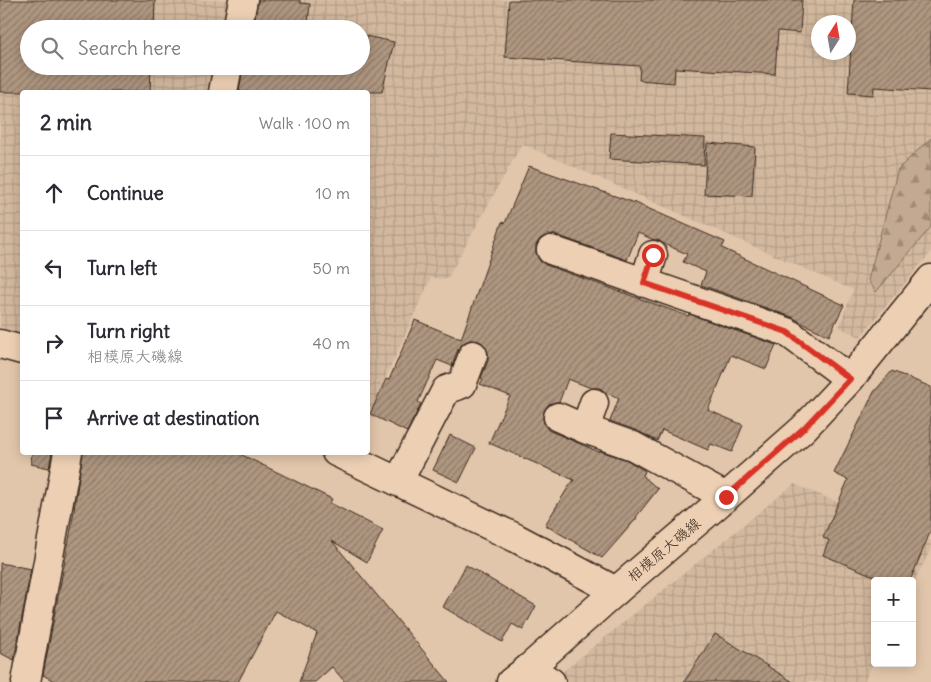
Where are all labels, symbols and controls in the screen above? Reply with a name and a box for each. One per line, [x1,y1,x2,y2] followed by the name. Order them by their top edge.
[811,15,856,60] north arrow
[20,20,370,75] search box
[38,34,66,62] icon: search
[78,36,181,60] text: Search here
[40,109,92,136] text: 2 min
[259,113,350,133] text: Walk · 100 m
[40,179,68,207] icon: ahead
[87,181,164,205] text: Continue
[315,183,350,203] text: 10 m
[642,244,665,267] route start
[40,254,68,282] icon: left
[87,256,157,280] text: Turn left
[312,258,350,278] text: 50 m
[87,319,170,343] text: Turn right
[40,329,68,357] icon: right
[312,333,350,353] text: 40 m
[87,346,183,366] text: 相模原大磯線
[40,404,68,432] icon: arrive
[87,406,260,430] text: Arrive at destination
[715,486,738,509] route end
[623,513,704,586] street label: 相模原大磯線
[871,577,916,667] map controls
[871,577,916,622] button: +
[871,622,916,667] button: −

